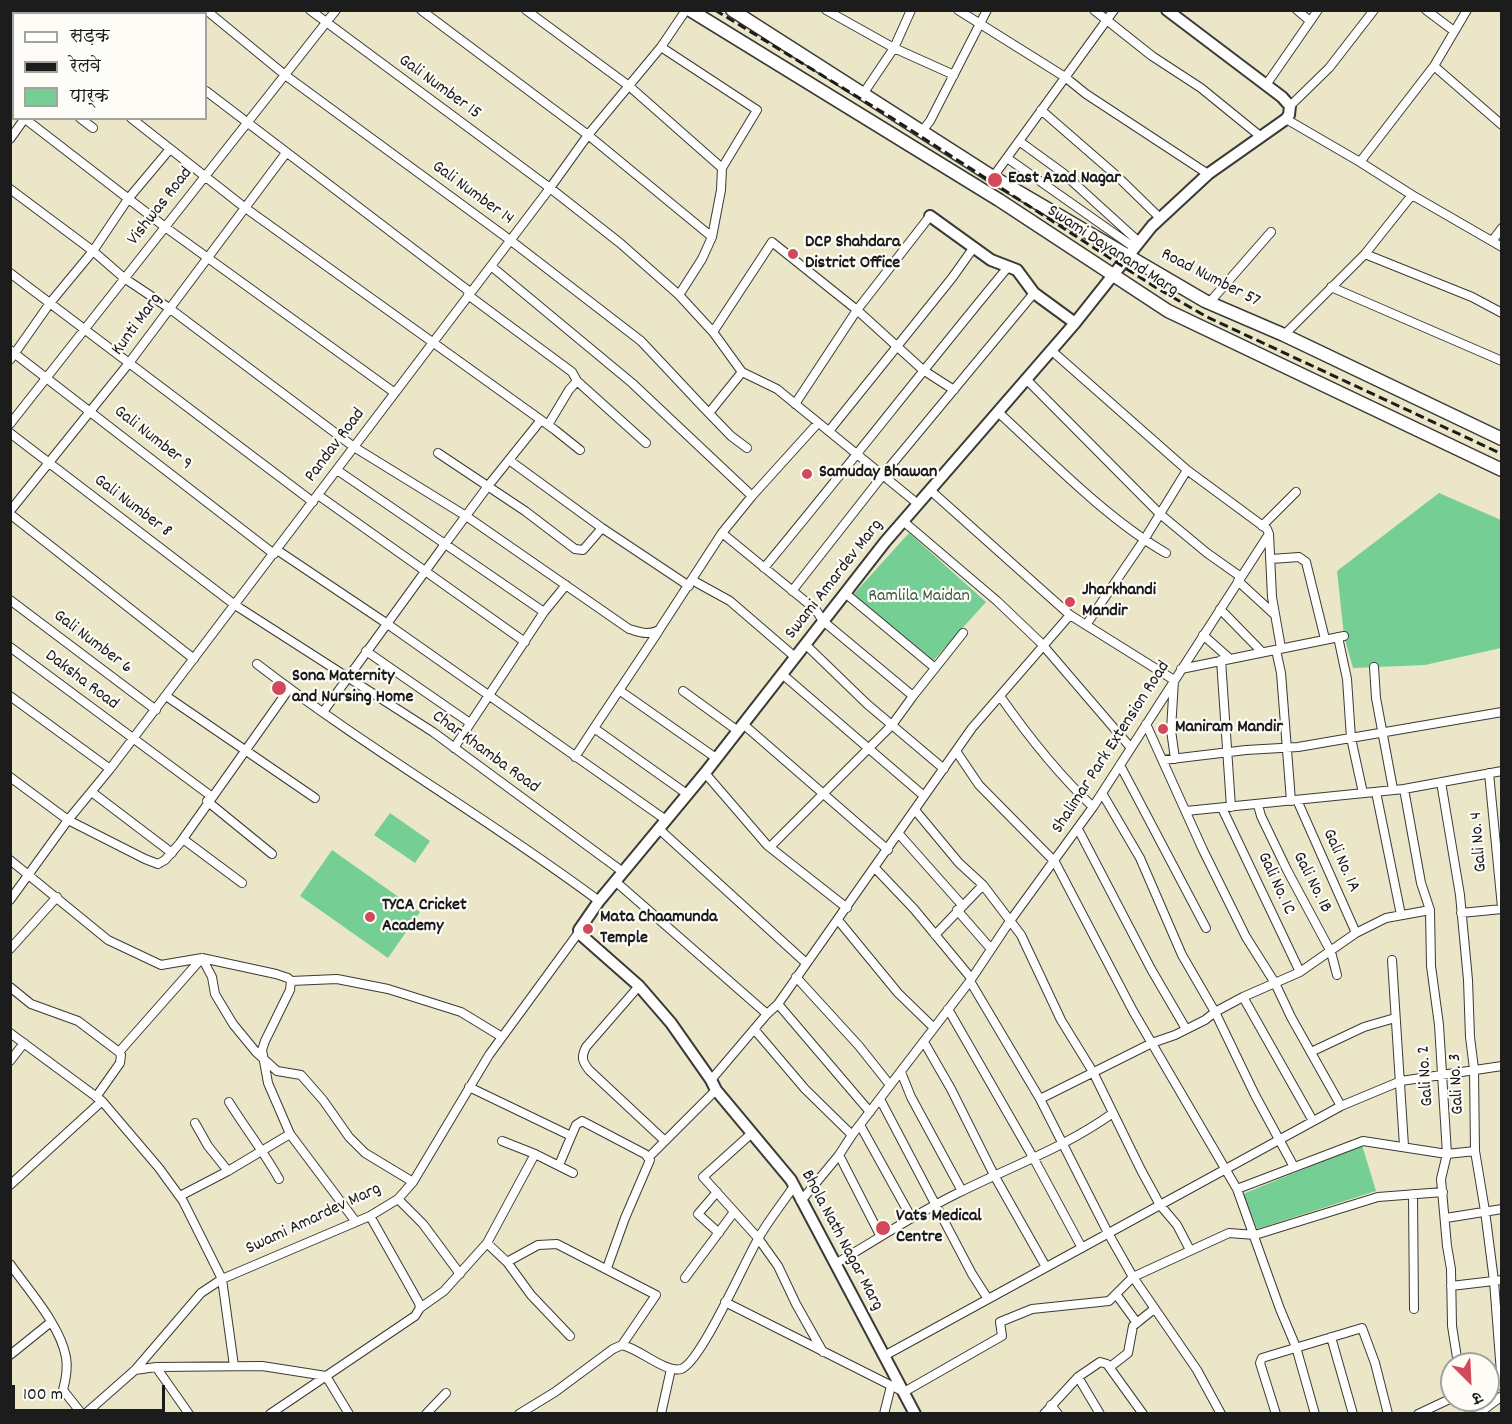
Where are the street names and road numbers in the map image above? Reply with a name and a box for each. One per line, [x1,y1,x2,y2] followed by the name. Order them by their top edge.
[393,51,485,125] street label: Gali Number 15
[427,157,517,231] street label: Gali Number 14
[124,164,198,250] street label: Vishwas Road
[1042,201,1182,303] street label: Swami Dayanand Marg
[1157,245,1263,313] street label: Road Number 57
[108,290,168,360] street label: Kunti Marg
[109,402,195,476] street label: Gali Number 9
[301,405,371,487] street label: Pandav Road
[89,471,175,543] street label: Gali Number 8
[781,516,889,644] street label: Swami Amardev Marg
[48,606,136,680] street label: Gali Number 6
[40,646,122,716] street label: Daksha Road
[1048,658,1176,838] street label: Shalimar Park Extension Road
[427,707,543,799] street label: Char Khamba Road
[1467,811,1493,873] street label: Gali No. 4
[1317,826,1363,896] street label: Gali No. 1A
[1251,849,1299,919] street label: Gali No. 1C
[1286,849,1336,917] street label: Gali No. 1B
[1414,1045,1440,1107] street label: Gali No. 2
[1446,1053,1470,1115] street label: Gali No. 3
[795,1167,887,1315] street label: Bhola Nath Nagar Marg
[243,1179,385,1261] street label: Swami Amardev Marg

